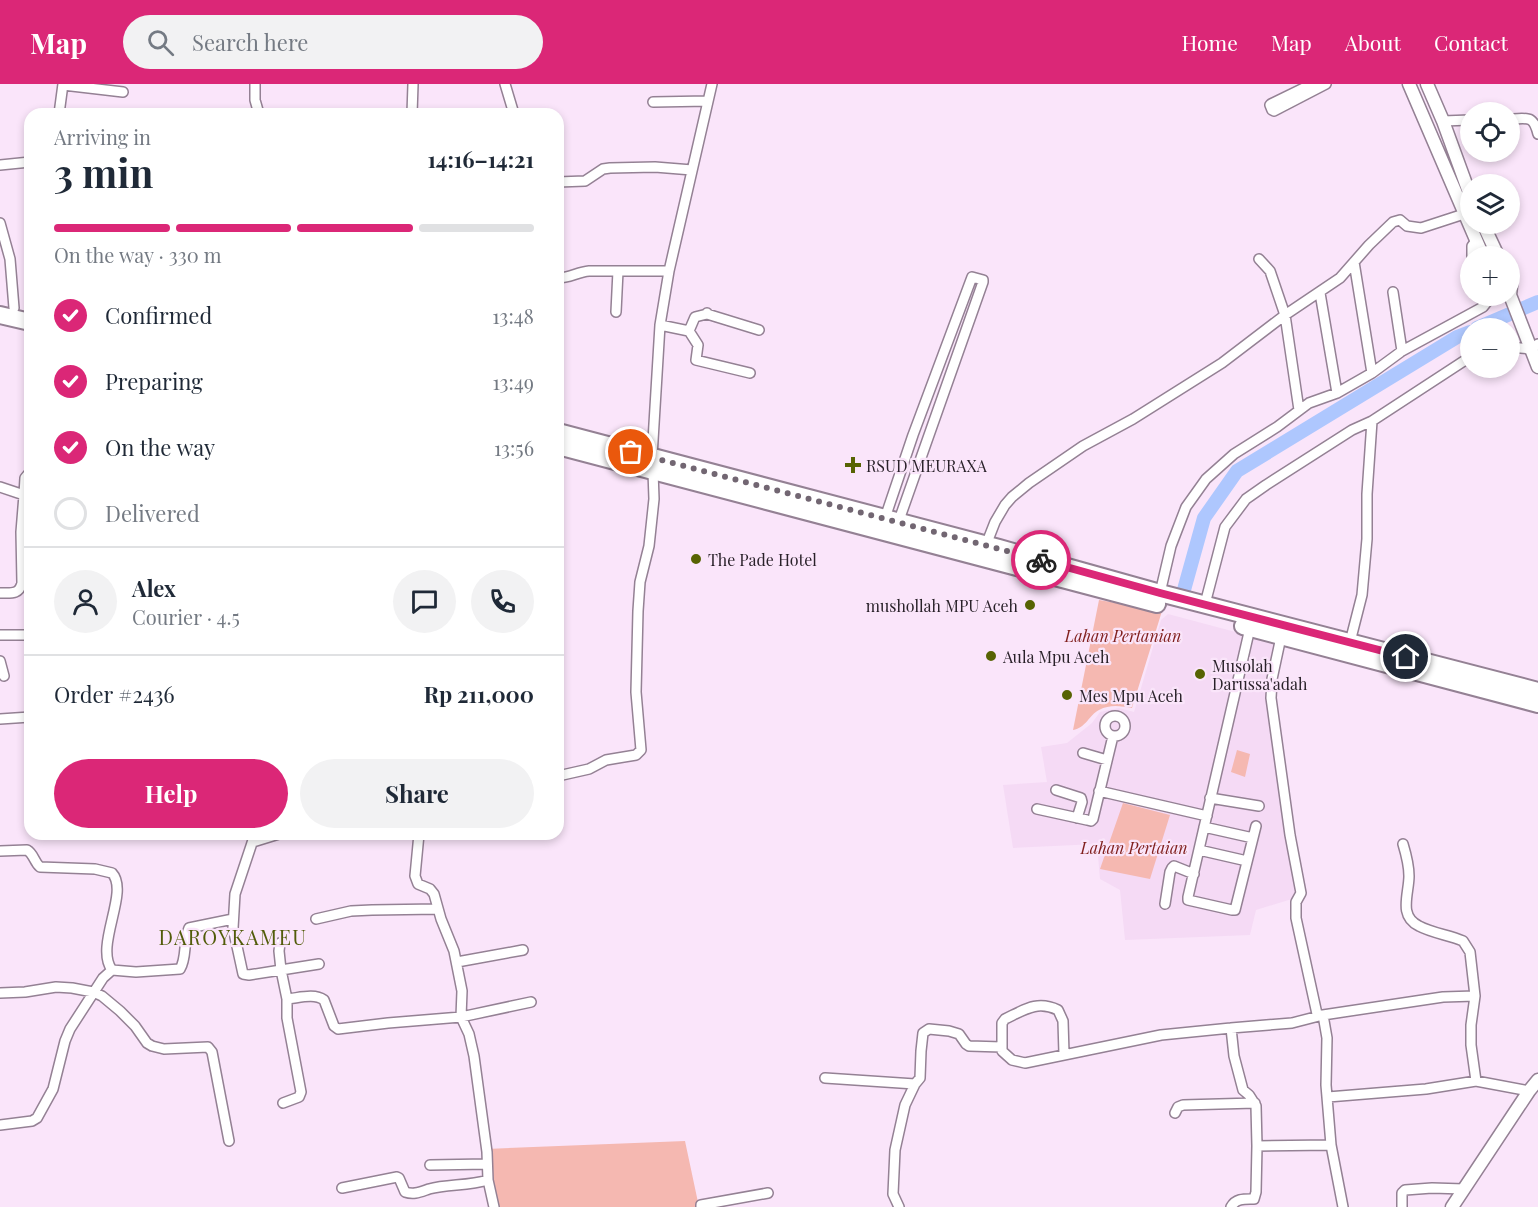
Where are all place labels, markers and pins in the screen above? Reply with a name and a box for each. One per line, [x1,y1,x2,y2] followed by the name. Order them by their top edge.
[605,426,656,477] pin
[866,455,988,476] place label: RSUD MEURAXA
[844,456,862,474] marker: RSUD MEURAXA
[708,549,817,570] place label: The Pade Hotel
[689,552,703,566] marker: The Pade Hotel
[866,595,1019,616] place label: mushollah MPU Aceh
[1023,598,1037,612] marker: mushollah MPU Aceh
[1380,631,1431,682] pin
[1002,646,1110,667] place label: Aula Mpu Aceh
[984,649,998,663] marker: Aula Mpu Aceh
[1212,655,1308,694] place label: Musolah Darussa'adah
[1193,667,1207,681] marker: Musolah Darussa'adah
[1079,685,1184,706] place label: Mes Mpu Aceh
[1060,688,1074,702] marker: Mes Mpu Aceh

